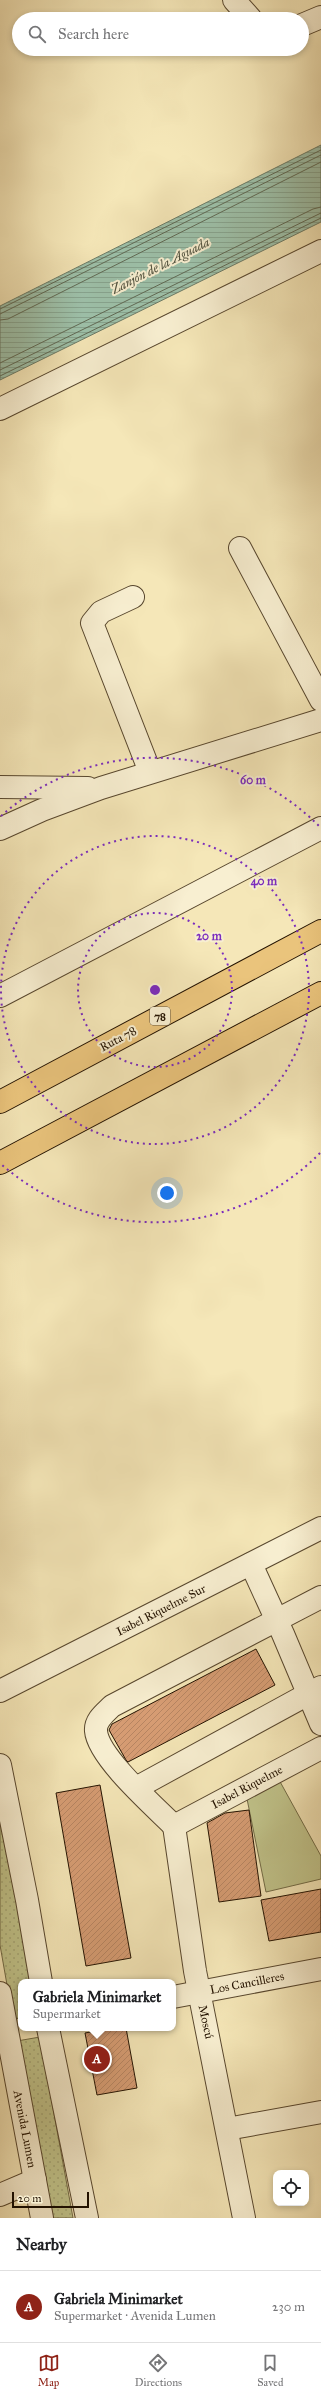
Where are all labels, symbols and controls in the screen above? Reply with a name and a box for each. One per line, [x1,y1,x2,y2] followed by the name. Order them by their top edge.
[12,12,309,56] search box
[26,23,48,45] icon: search
[58,25,129,43] text: Search here
[108,234,212,298] water label: Zanjón de la Aguada
[240,773,267,787] text: 60 m
[251,874,278,889] text: 40 m
[196,929,223,943] text: 20 m
[148,983,162,997] centre of rings
[150,1007,170,1025] road number: 78
[97,1024,139,1054] street label: Ruta 78
[157,1183,177,1203] your location
[114,1581,209,1640] street label: Isabel Riquelme Sur
[209,1762,285,1812] street label: Isabel Riquelme
[209,1969,285,1997] street label: Los Cancilleres
[18,1979,176,2031] popup
[33,1988,161,2006] text: Gabriela Minimarket
[196,2004,217,2041] street label: Moscú
[33,2006,101,2022] text: Supermarket
[84,2044,110,2074] pin: A
[10,2088,39,2169] street label: Avenida Lumen
[273,2170,309,2206] map controls
[273,2170,309,2206] button: locate
[12,2190,89,2209] scale bar
[18,2192,41,2205] text: 20 m
[16,2234,67,2255] text: Nearby
[54,2290,183,2308] text: Gabriela Minimarket
[25,2299,33,2315] text: A
[272,2299,305,2315] text: 230 m
[54,2308,216,2324] text: Supermarket · Avenida Lumen
[38,2352,60,2389] tab: Map
[135,2352,182,2389] tab: Directions
[257,2352,283,2389] tab: Saved

